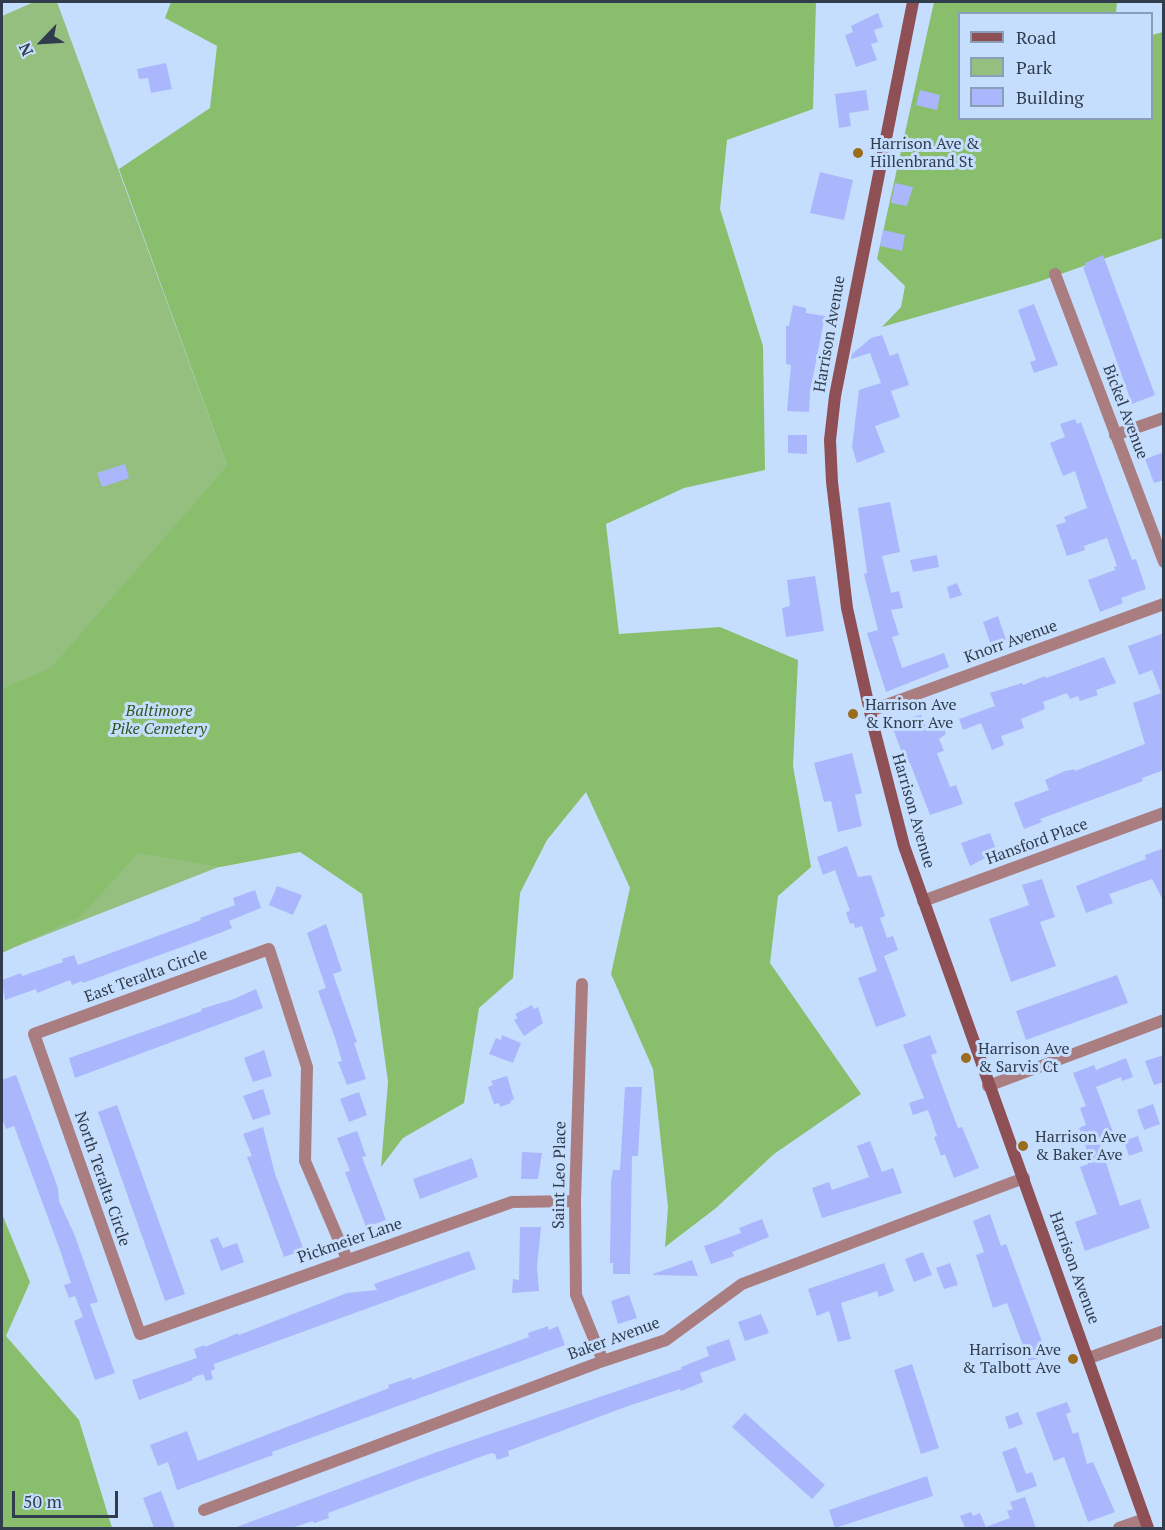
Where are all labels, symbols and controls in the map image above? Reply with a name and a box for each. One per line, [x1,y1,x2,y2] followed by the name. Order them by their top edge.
[12,12,72,72] north arrow
[958,12,1153,120] legend
[1016,25,1056,49] text: Road
[13,39,38,60] text: N
[1016,55,1052,79] text: Park
[1016,85,1084,109] text: Building
[870,134,979,172] place label: Harrison Ave & Hillenbrand St
[851,146,865,160] marker: Harrison Ave & Hillenbrand St
[810,274,850,394] street label: Harrison Avenue
[1098,362,1152,462] street label: Bickel Avenue
[962,616,1060,668] street label: Knorr Avenue
[865,695,957,733] place label: Harrison Ave & Knorr Ave
[111,701,207,739] park label: Baltimore Pike Cemetery
[846,707,860,721] marker: Harrison Ave & Knorr Ave
[887,751,939,871] street label: Harrison Avenue
[984,815,1090,869] street label: Hansford Place
[82,945,210,1007] street label: East Teralta Circle
[978,1039,1070,1077] place label: Harrison Ave & Sarvis Ct
[959,1051,973,1065] marker: Harrison Ave & Sarvis Ct
[70,1109,134,1249] street label: North Teralta Circle
[549,1121,571,1229] street label: Saint Leo Place
[1035,1127,1127,1165] place label: Harrison Ave & Baker Ave
[1016,1139,1030,1153] marker: Harrison Ave & Baker Ave
[1045,1209,1103,1327] street label: Harrison Avenue
[295,1214,405,1268] street label: Pickmeier Lane
[565,1313,663,1365] street label: Baker Avenue
[962,1340,1061,1378] place label: Harrison Ave & Talbott Ave
[1066,1352,1080,1366] marker: Harrison Ave & Talbott Ave
[15,1479,122,1517] scale bar
[23,1489,62,1513] text: 50 m

